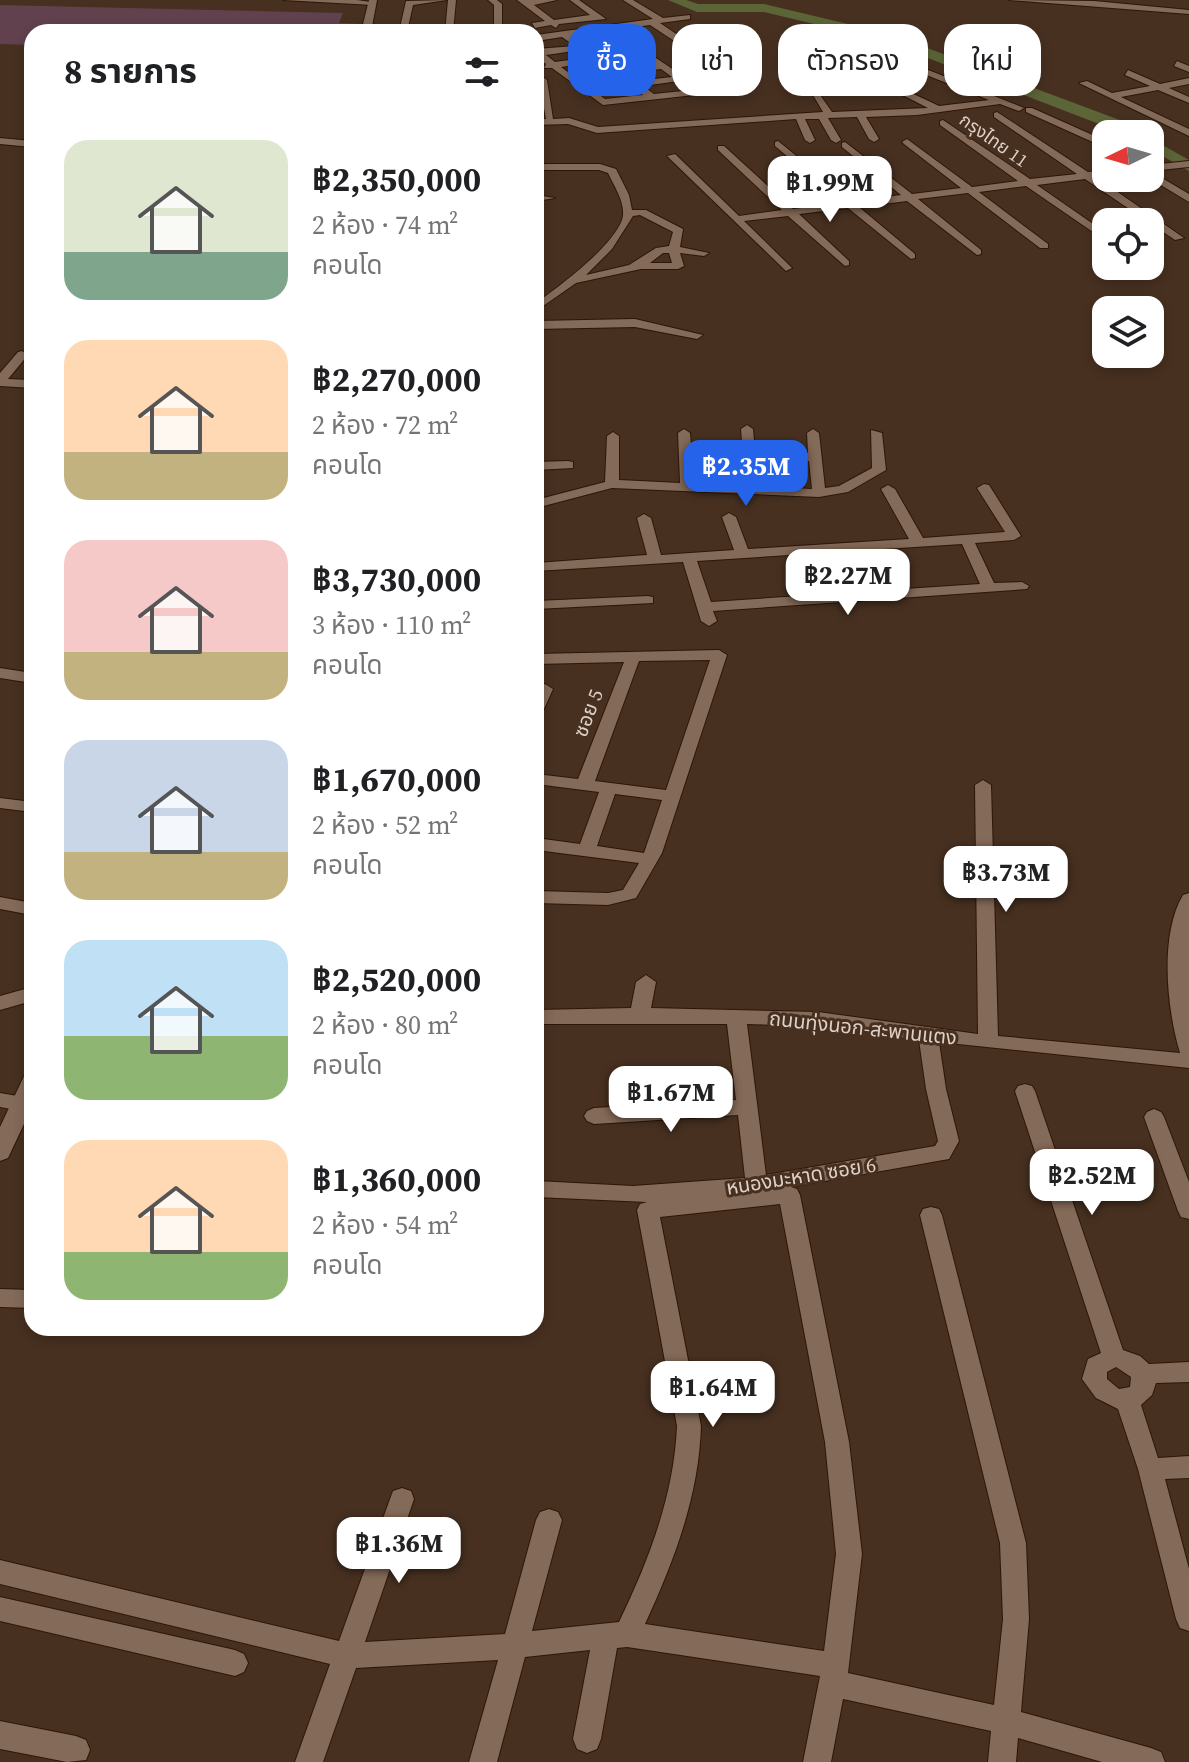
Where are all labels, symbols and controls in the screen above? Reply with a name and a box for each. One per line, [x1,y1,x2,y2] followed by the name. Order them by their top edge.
[568,24,656,96] chip: ซื้อ
[672,24,762,96] chip: เช่า
[778,24,928,96] chip: ตัวกรอง
[944,24,1041,96] chip: ใหม่
[64,48,197,94] text: 8 รายการ
[460,50,504,94] icon: filters
[955,107,1033,173] street label: กรุงไทย 11
[1092,120,1164,192] north arrow
[1092,120,1164,368] map controls
[312,156,481,202] text: ฿2,350,000
[765,156,895,224] pin: ฿1.99M
[786,164,874,200] text: ฿1.99M
[128,172,224,268] icon: home
[312,207,458,243] text: 2 ห้อง · 74 m²
[1092,208,1164,280] button: locate
[312,247,383,283] text: คอนโด
[1092,296,1164,368] button: layers
[312,356,481,402] text: ฿2,270,000
[128,372,224,468] icon: home
[312,407,458,443] text: 2 ห้อง · 72 m²
[681,440,811,508] pin: ฿2.35M
[312,447,383,483] text: คอนโด
[702,448,790,484] text: ฿2.35M
[783,549,913,617] pin: ฿2.27M
[312,556,481,602] text: ฿3,730,000
[804,557,892,593] text: ฿2.27M
[128,572,224,668] icon: home
[312,607,471,643] text: 3 ห้อง · 110 m²
[312,647,383,683] text: คอนโด
[566,685,610,741] street label: ซอย 5
[312,756,481,802] text: ฿1,670,000
[128,772,224,868] icon: home
[312,807,458,843] text: 2 ห้อง · 52 m²
[941,846,1071,914] pin: ฿3.73M
[312,847,383,883] text: คอนโด
[962,854,1050,890] text: ฿3.73M
[312,956,481,1002] text: ฿2,520,000
[128,972,224,1068] icon: home
[768,1004,958,1052] street label: ถนนทุ่งนอก-สะพานแตง
[312,1007,458,1043] text: 2 ห้อง · 80 m²
[312,1047,383,1083] text: คอนโด
[606,1066,736,1134] pin: ฿1.67M
[627,1074,715,1110] text: ฿1.67M
[1027,1149,1157,1217] pin: ฿2.52M
[724,1150,878,1202] street label: หนองมะหาด ซอย 6
[312,1156,481,1202] text: ฿1,360,000
[1048,1157,1136,1193] text: ฿2.52M
[128,1172,224,1268] icon: home
[312,1207,458,1243] text: 2 ห้อง · 54 m²
[312,1247,383,1283] text: คอนโด
[648,1361,778,1429] pin: ฿1.64M
[669,1369,757,1405] text: ฿1.64M
[334,1517,464,1585] pin: ฿1.36M
[355,1525,443,1561] text: ฿1.36M

